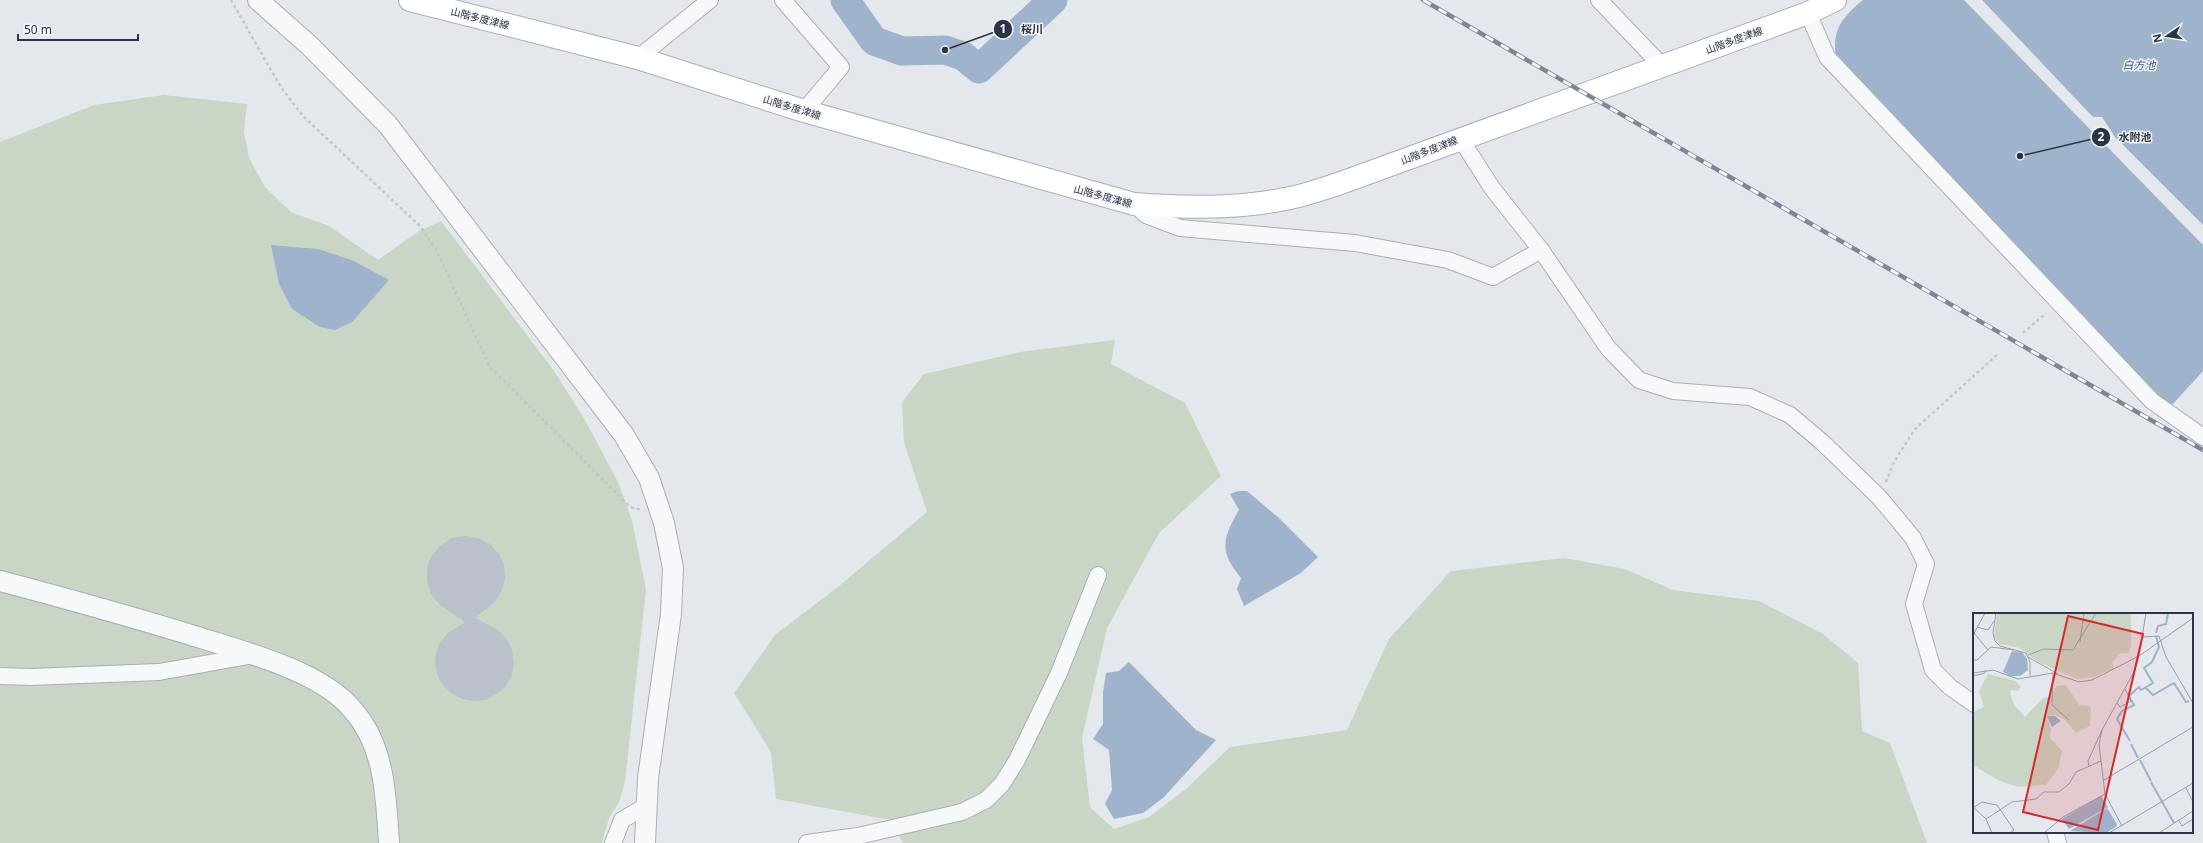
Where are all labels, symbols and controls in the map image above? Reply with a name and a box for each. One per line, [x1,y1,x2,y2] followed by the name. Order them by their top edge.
[449,4,511,32] street label: 山階多度津線
[18,16,138,42] scale bar
[2147,16,2187,56] north arrow
[993,17,1051,40] callout: 桜川
[1000,20,1006,37] text: 1
[24,21,52,38] text: 50 m
[1021,21,1043,36] text: 桜川
[1703,23,1765,57] street label: 山階多度津線
[2148,32,2165,44] text: N
[2123,57,2156,72] water label: 白方池
[761,92,823,122] street label: 山階多度津線
[2091,125,2160,148] callout: 水附池
[2098,128,2105,145] text: 2
[2119,129,2152,144] text: 水附池
[1398,133,1460,167] street label: 山階多度津線
[1072,181,1134,211] street label: 山階多度津線
[1973,613,2193,833] inset map

